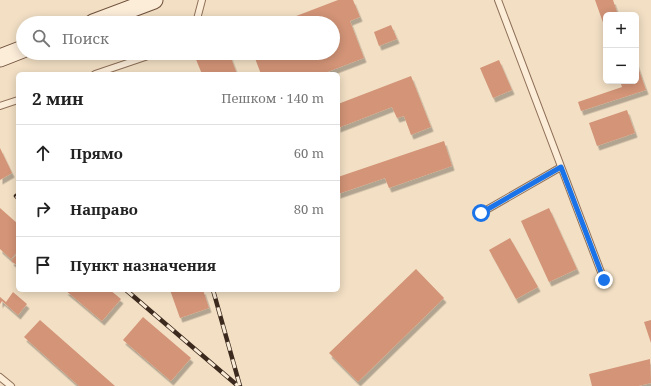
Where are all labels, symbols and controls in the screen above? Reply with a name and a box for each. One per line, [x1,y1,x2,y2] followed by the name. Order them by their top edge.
[603,12,639,84] map controls
[603,12,639,48] button: +
[16,16,340,60] search box
[30,27,52,49] icon: search
[62,28,109,48] text: Поиск
[603,48,639,84] button: −
[32,87,84,110] text: 2 мин
[221,89,324,107] text: Пешком · 140 m
[32,142,54,164] icon: ahead
[70,143,123,163] text: Прямо
[294,144,324,162] text: 60 m
[32,198,54,220] icon: right
[70,199,138,219] text: Направо
[294,200,324,218] text: 80 m
[472,204,490,222] route start
[32,254,54,276] icon: arrive
[70,255,216,275] text: Пункт назначения
[595,271,613,289] route end

